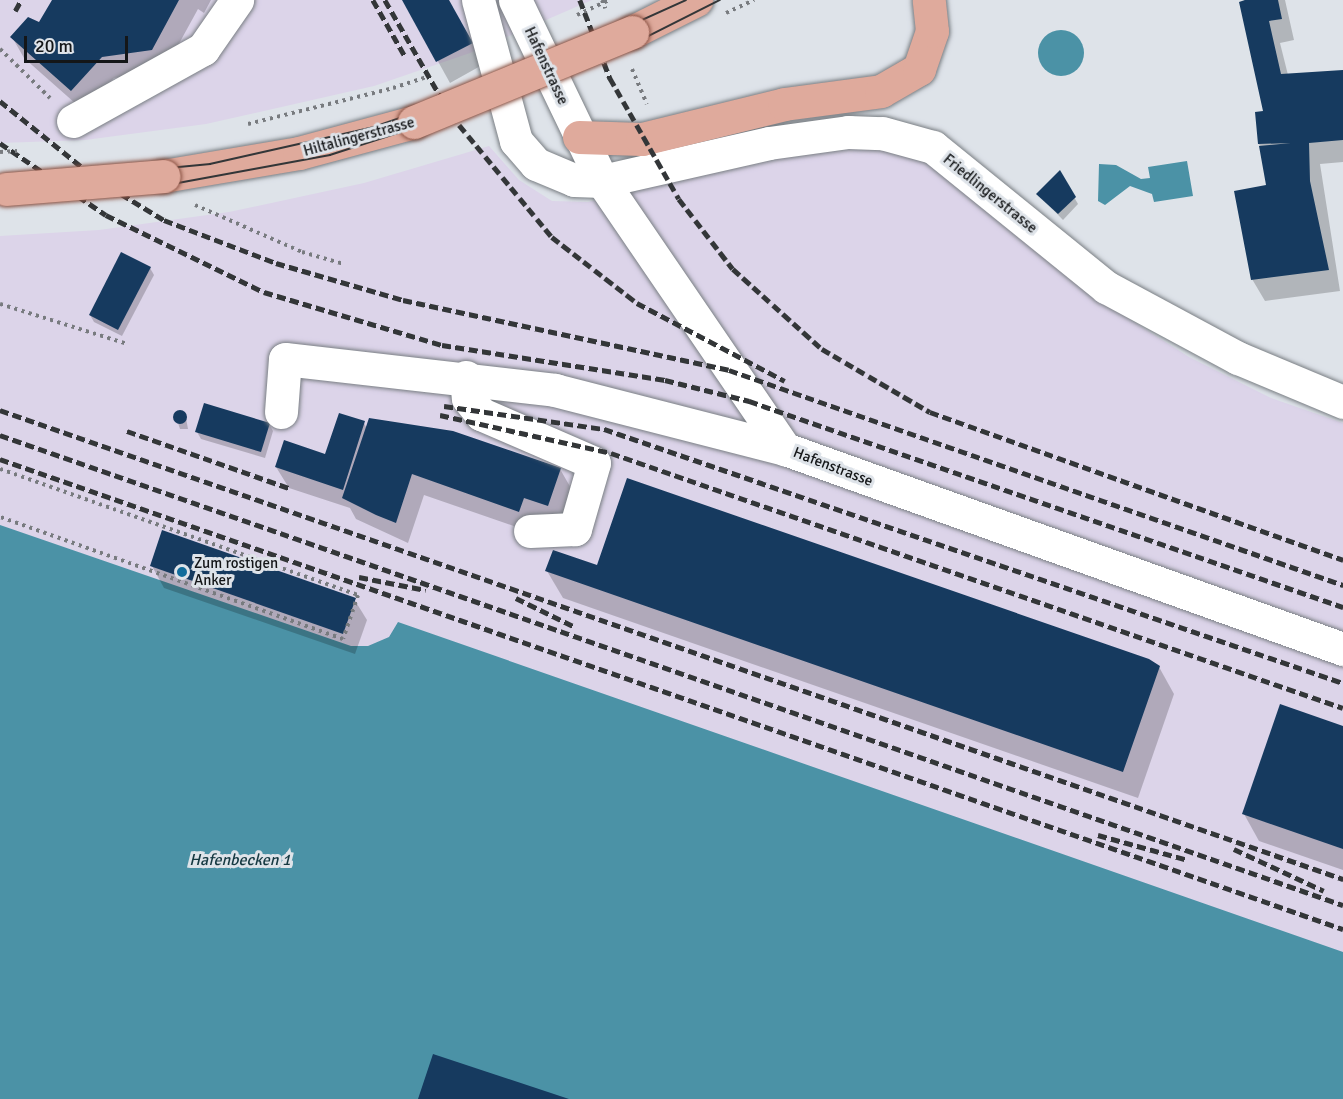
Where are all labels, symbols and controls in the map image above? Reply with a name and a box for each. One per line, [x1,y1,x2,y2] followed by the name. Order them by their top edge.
[27,24,130,62] scale bar
[520,24,572,108] street label: Hafenstrasse
[35,35,73,57] text: 20 m
[302,114,416,160] street label: Hiltalingerstrasse
[939,151,1041,237] street label: Friedlingerstrasse
[791,444,875,490] street label: Hafenstrasse
[194,554,278,589] place label: Zum rostigen Anker
[175,565,189,579] marker: Zum rostigen Anker
[189,850,291,870] water label: Hafenbecken 1

